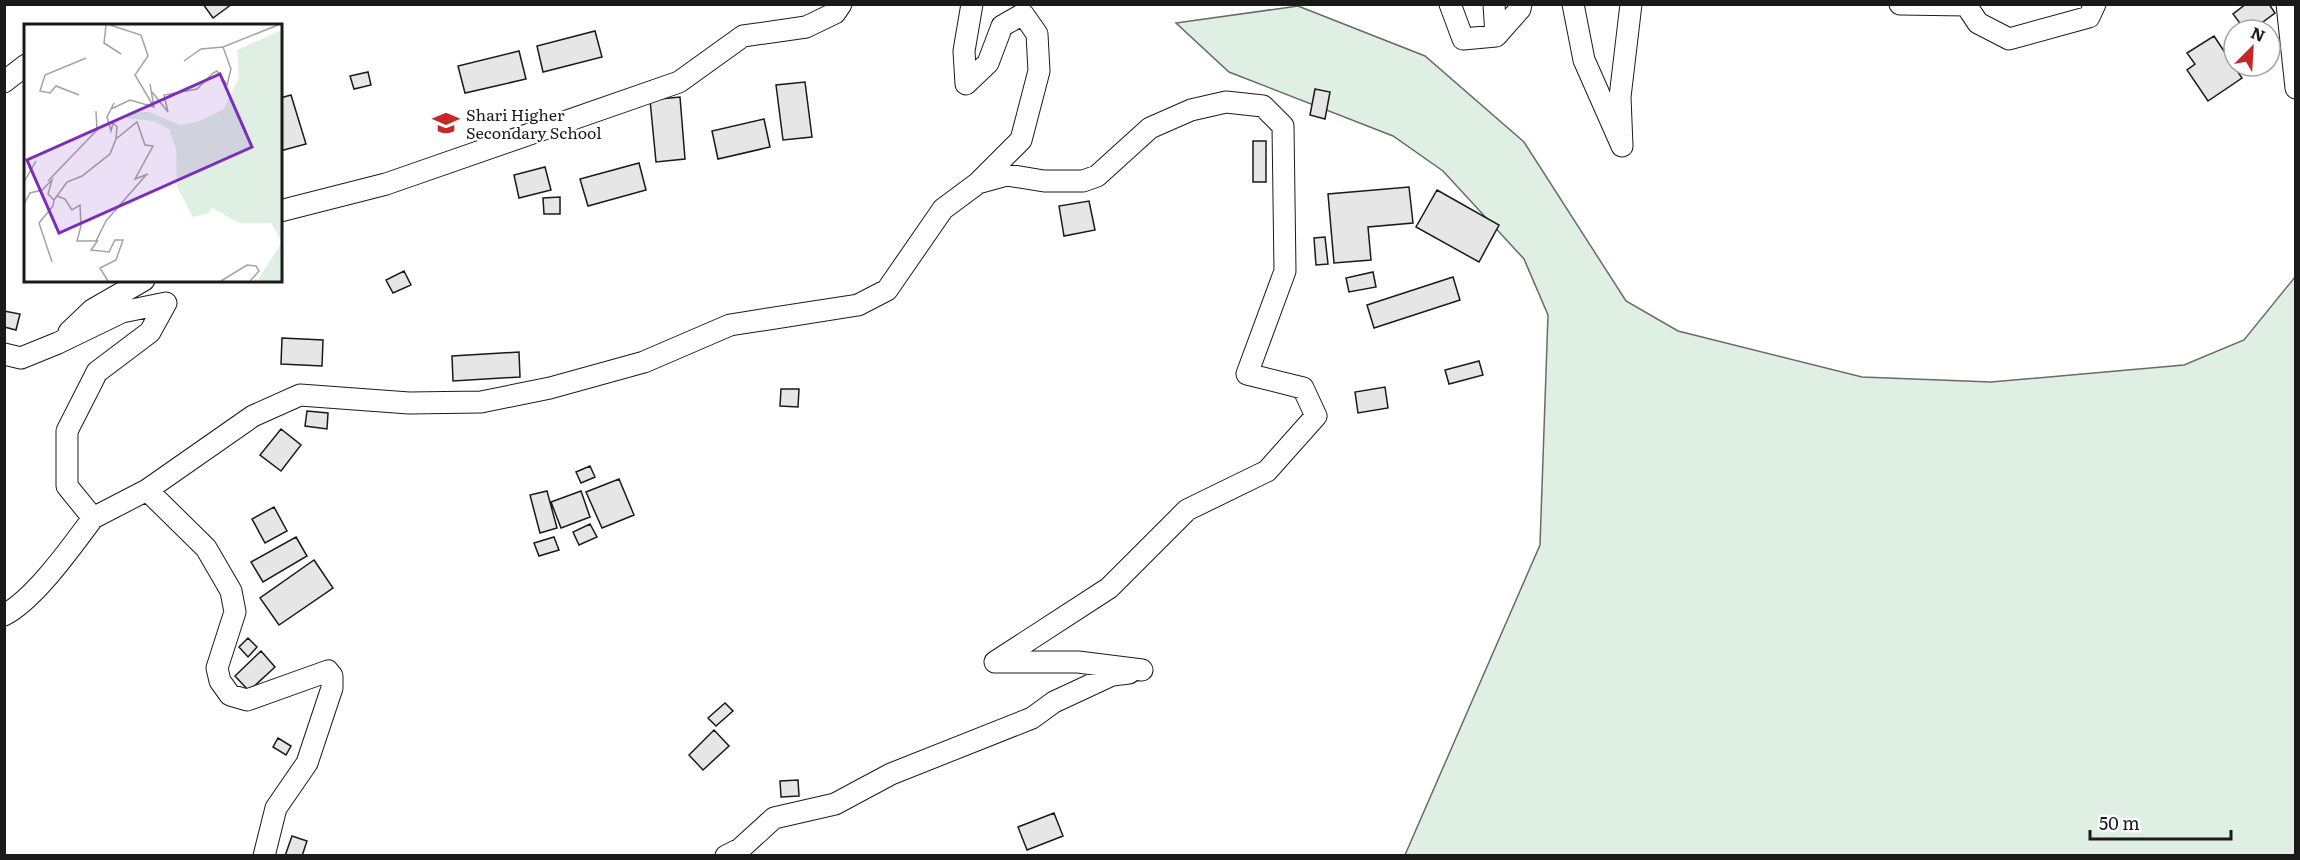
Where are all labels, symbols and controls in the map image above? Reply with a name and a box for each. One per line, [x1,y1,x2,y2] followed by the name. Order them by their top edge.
[2222,18,2282,78] north arrow
[2247,20,2270,47] text: N
[24,24,282,282] inset map
[466,102,602,144] place label: Shari Higher Secondary School
[431,108,461,138] school or university icon: Shari Higher Secondary School
[2090,803,2231,841] scale bar
[2099,809,2140,836] text: 50 m

